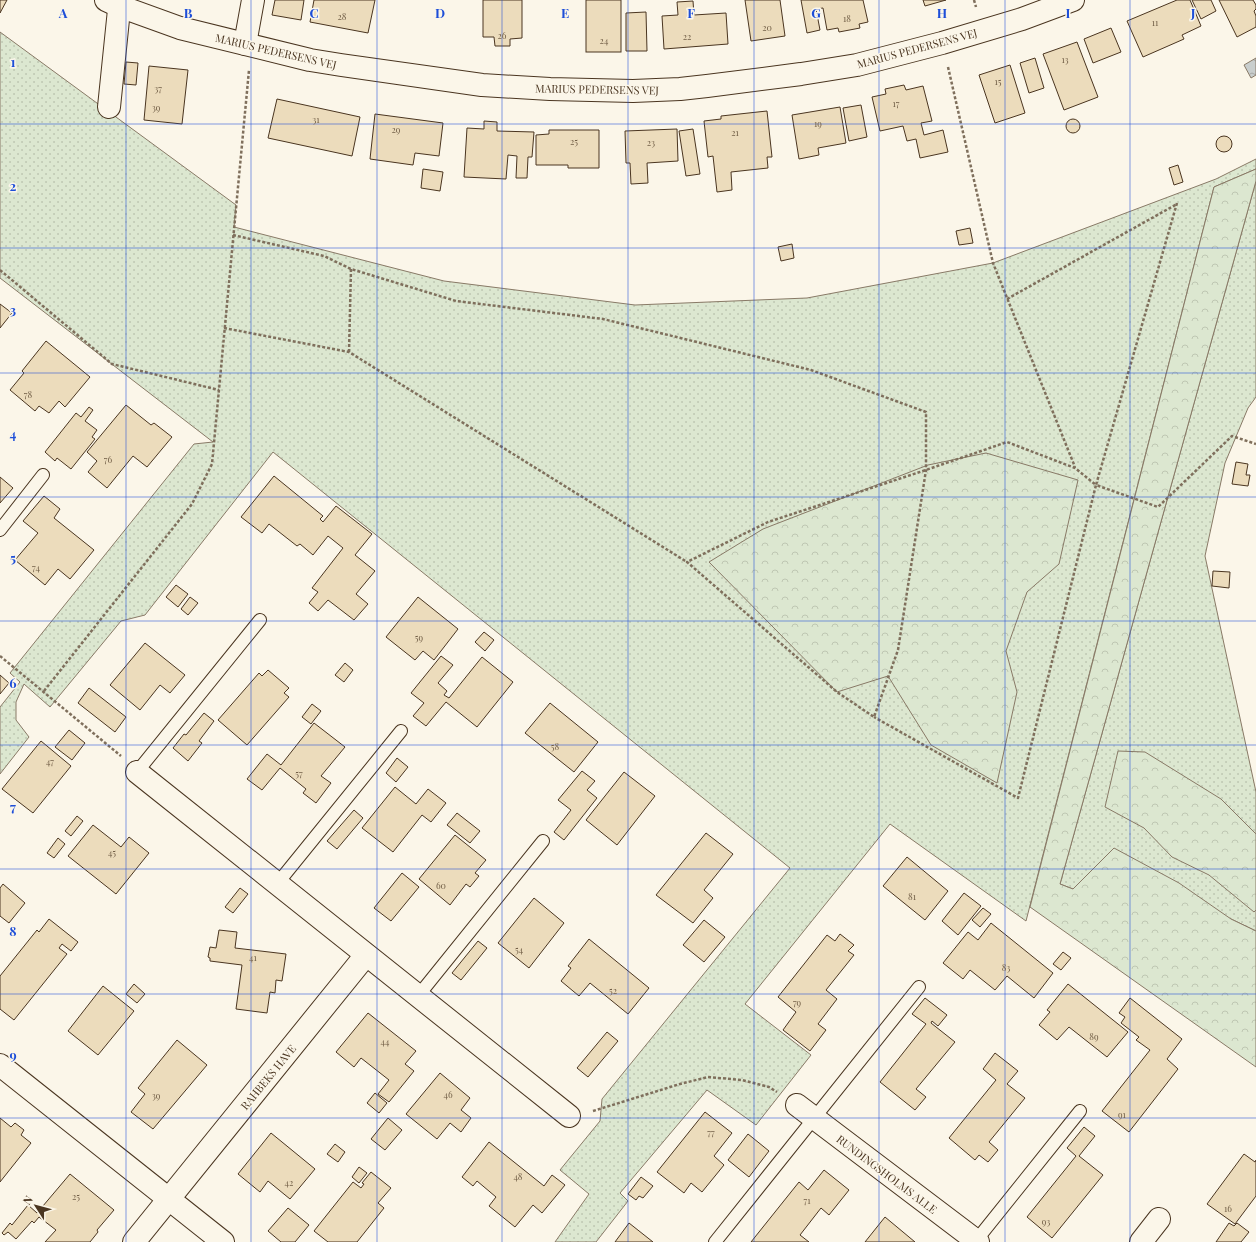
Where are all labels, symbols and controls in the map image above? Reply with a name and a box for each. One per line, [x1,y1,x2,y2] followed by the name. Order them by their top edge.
[58,4,68,21] text: A
[184,4,193,21] text: B
[309,4,319,21] text: C
[435,4,445,21] text: D
[561,4,569,21] text: E
[687,4,695,21] text: F
[811,4,821,21] text: G
[937,4,947,21] text: H
[1066,4,1071,21] text: I
[1190,4,1196,21] text: J
[338,10,347,22] house number: 28
[843,12,851,24] house number: 18
[1152,16,1159,28] house number: 11
[762,21,772,33] house number: 20
[855,25,979,71] street label: MARIUS PEDERSENS VEJ
[498,29,507,41] house number: 26
[214,30,339,72] street label: MARIUS PEDERSENS VEJ
[683,30,691,42] house number: 22
[600,34,609,46] house number: 24
[11,53,16,70] text: 1
[1061,53,1069,65] house number: 13
[995,75,1002,87] house number: 15
[535,80,660,98] street label: MARIUS PEDERSENS VEJ
[154,82,162,94] house number: 37
[893,97,900,109] house number: 17
[152,101,161,113] house number: 39
[312,113,320,125] house number: 31
[814,117,822,129] house number: 19
[392,123,401,135] house number: 29
[731,126,739,138] house number: 21
[570,135,578,147] house number: 25
[647,136,655,148] house number: 23
[10,177,17,194] text: 2
[10,301,16,318] text: 3
[24,388,32,400] house number: 78
[10,425,17,442] text: 4
[104,453,112,465] house number: 76
[10,549,16,566] text: 5
[32,561,40,573] house number: 74
[415,631,424,643] house number: 59
[9,674,17,691] text: 6
[551,740,560,752] house number: 58
[46,755,54,767] house number: 47
[295,767,303,779] house number: 57
[10,798,16,815] text: 7
[108,846,116,858] house number: 45
[436,879,446,891] house number: 60
[908,890,917,902] house number: 81
[9,922,17,939] text: 8
[515,943,524,955] house number: 54
[249,951,258,963] house number: 41
[1002,961,1010,973] house number: 83
[609,984,617,996] house number: 52
[793,996,802,1008] house number: 79
[1089,1030,1099,1042] house number: 89
[381,1035,390,1047] house number: 44
[237,1041,299,1113] street label: RAHBEKS HAVE
[9,1046,17,1063] text: 9
[443,1088,453,1100] house number: 46
[152,1089,161,1101] house number: 39
[1118,1108,1127,1120] house number: 91
[707,1126,715,1138] house number: 77
[834,1131,941,1217] street label: RUNDINGSHOLMS ALLE
[513,1170,523,1182] house number: 48
[285,1176,293,1188] house number: 42
[16,1186,56,1226] north arrow
[72,1190,80,1202] house number: 25
[19,1192,36,1207] text: N
[804,1194,811,1206] house number: 71
[1224,1202,1232,1214] house number: 16
[1042,1215,1050,1227] house number: 93

